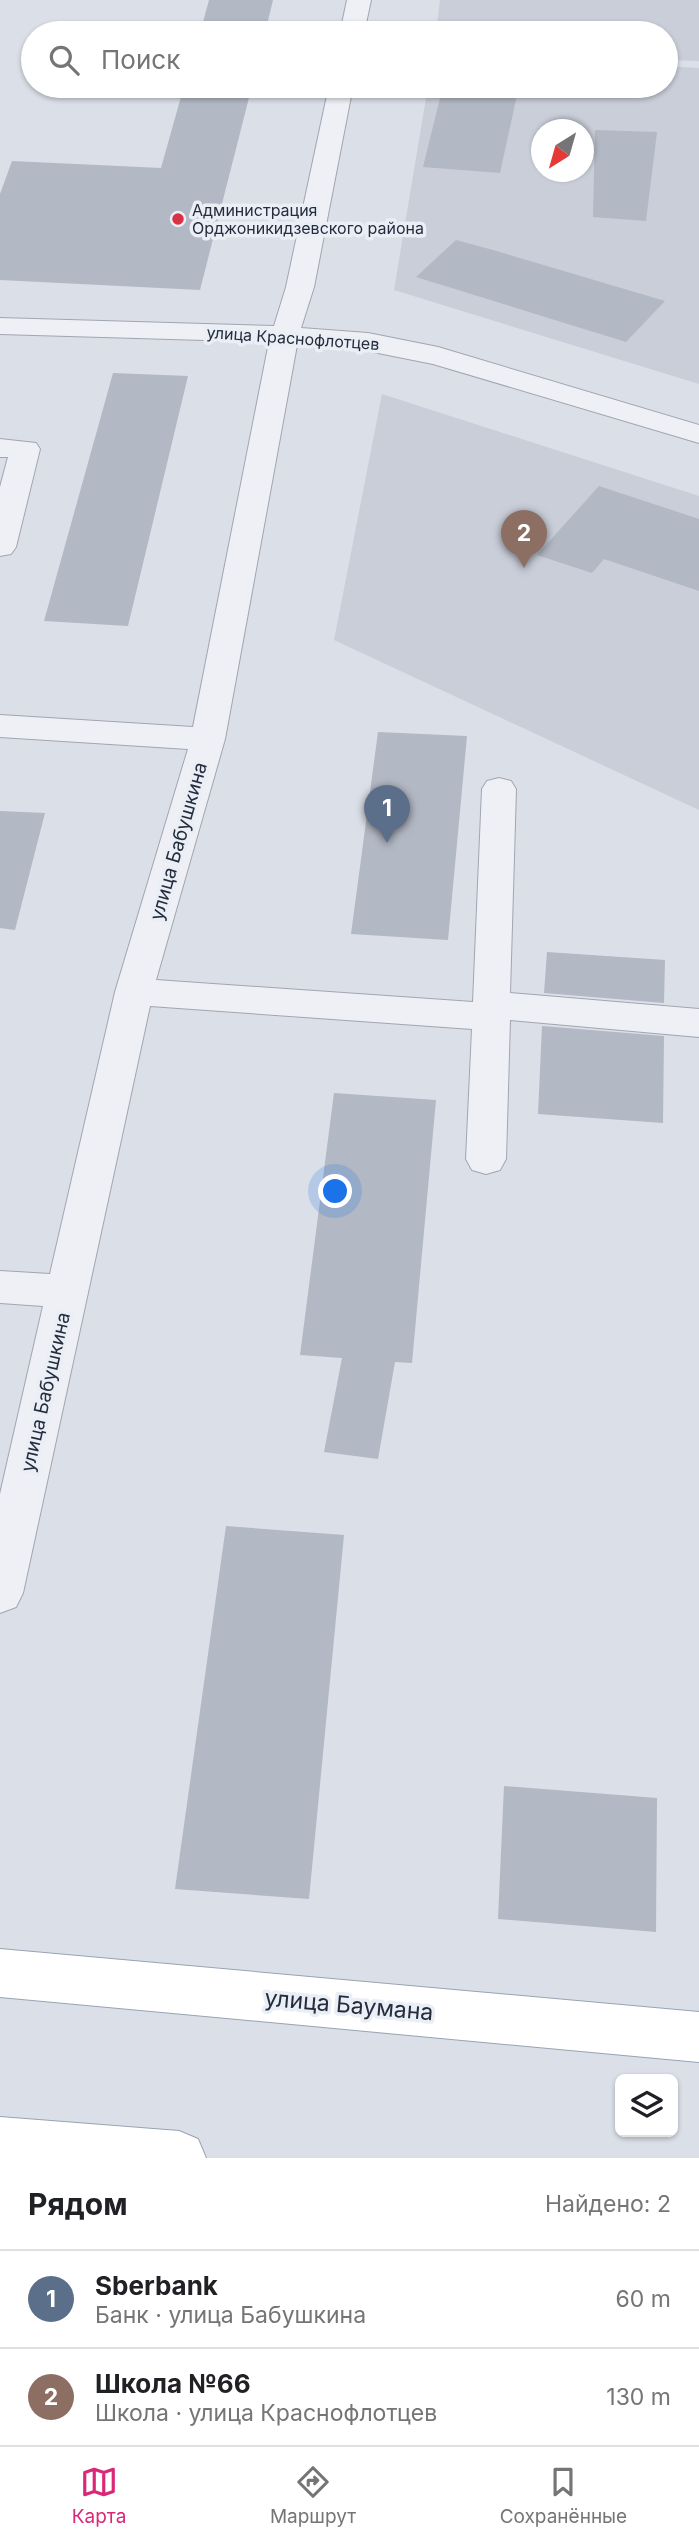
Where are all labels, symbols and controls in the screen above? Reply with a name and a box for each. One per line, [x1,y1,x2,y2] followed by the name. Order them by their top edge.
[21,21,678,98] search box
[45,41,83,79] icon: search
[101,44,180,75] text: Поиск
[531,119,594,182] north arrow
[192,200,424,238] place label: Администрация Орджоникидзевского района
[170,211,186,227] marker: Администрация Орджоникидзевского района
[206,322,380,354] street label: улица Краснофлотцев
[501,510,547,568] pin: 2
[145,759,212,923] street label: улица Бабушкина
[364,785,410,843] pin: 1
[318,1174,352,1208] your location
[16,1310,75,1474] street label: улица Бабушкина
[263,1984,435,2026] street label: улица Баумана
[615,2074,678,2137] map controls
[615,2074,678,2137] button: layers
[28,2186,128,2222] text: Рядом
[545,2190,671,2218] text: Найдено: 2
[95,2270,218,2301] text: Sberbank
[46,2285,56,2313] text: 1
[616,2285,671,2313] text: 60 m
[95,2301,366,2329] text: Банк · улица Бабушкина
[95,2368,251,2399] text: Школа №66
[44,2383,58,2411] text: 2
[606,2383,671,2411] text: 130 m
[95,2399,437,2427] text: Школа · улица Краснофлотцев
[72,2463,126,2528] tab: Карта
[270,2463,356,2528] tab: Маршрут
[500,2463,627,2528] tab: Сохранённые

